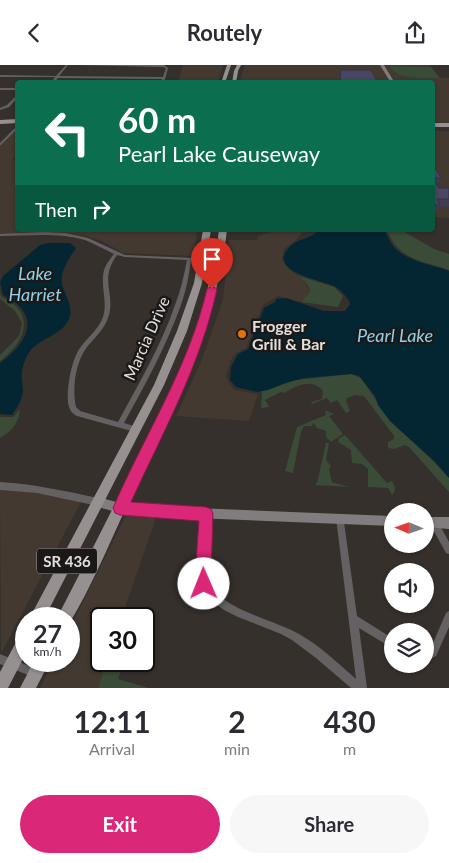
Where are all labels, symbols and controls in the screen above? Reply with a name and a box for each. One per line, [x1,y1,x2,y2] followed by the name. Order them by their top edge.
[20,19,48,47] icon: back
[187,19,262,46] text: Routely
[401,19,429,47] icon: share
[118,98,196,140] text: 60 m
[35,100,100,165] icon: left
[118,140,320,167] text: Pearl Lake Causeway
[87,195,115,223] icon: right
[35,198,77,221] text: Then
[191,238,233,289] pin
[198,245,226,273] icon: arrive
[8,262,62,305] water label: Lake Harriet
[119,293,173,383] street label: Marcia Drive
[252,316,325,353] place label: Frogger Grill & Bar
[357,324,433,346] water label: Pearl Lake
[236,328,248,340] marker: Frogger Grill & Bar
[384,503,434,553] north arrow
[384,503,434,673] map controls
[37,549,97,573] road number: SR 436
[177,557,229,609] position arrow
[384,563,434,613] button: sound
[90,607,155,672] speed limit sign: 30
[33,618,62,648] text: 27
[384,623,434,673] button: layers
[33,644,62,659] text: km/h
[73,703,151,739] text: 12:11
[228,703,246,739] text: 2
[323,703,376,739] text: 430
[89,739,135,758] text: Arrival
[224,739,250,758] text: min
[343,739,356,758] text: m
[20,795,220,853] button: Exit
[230,795,429,853] button: Share

